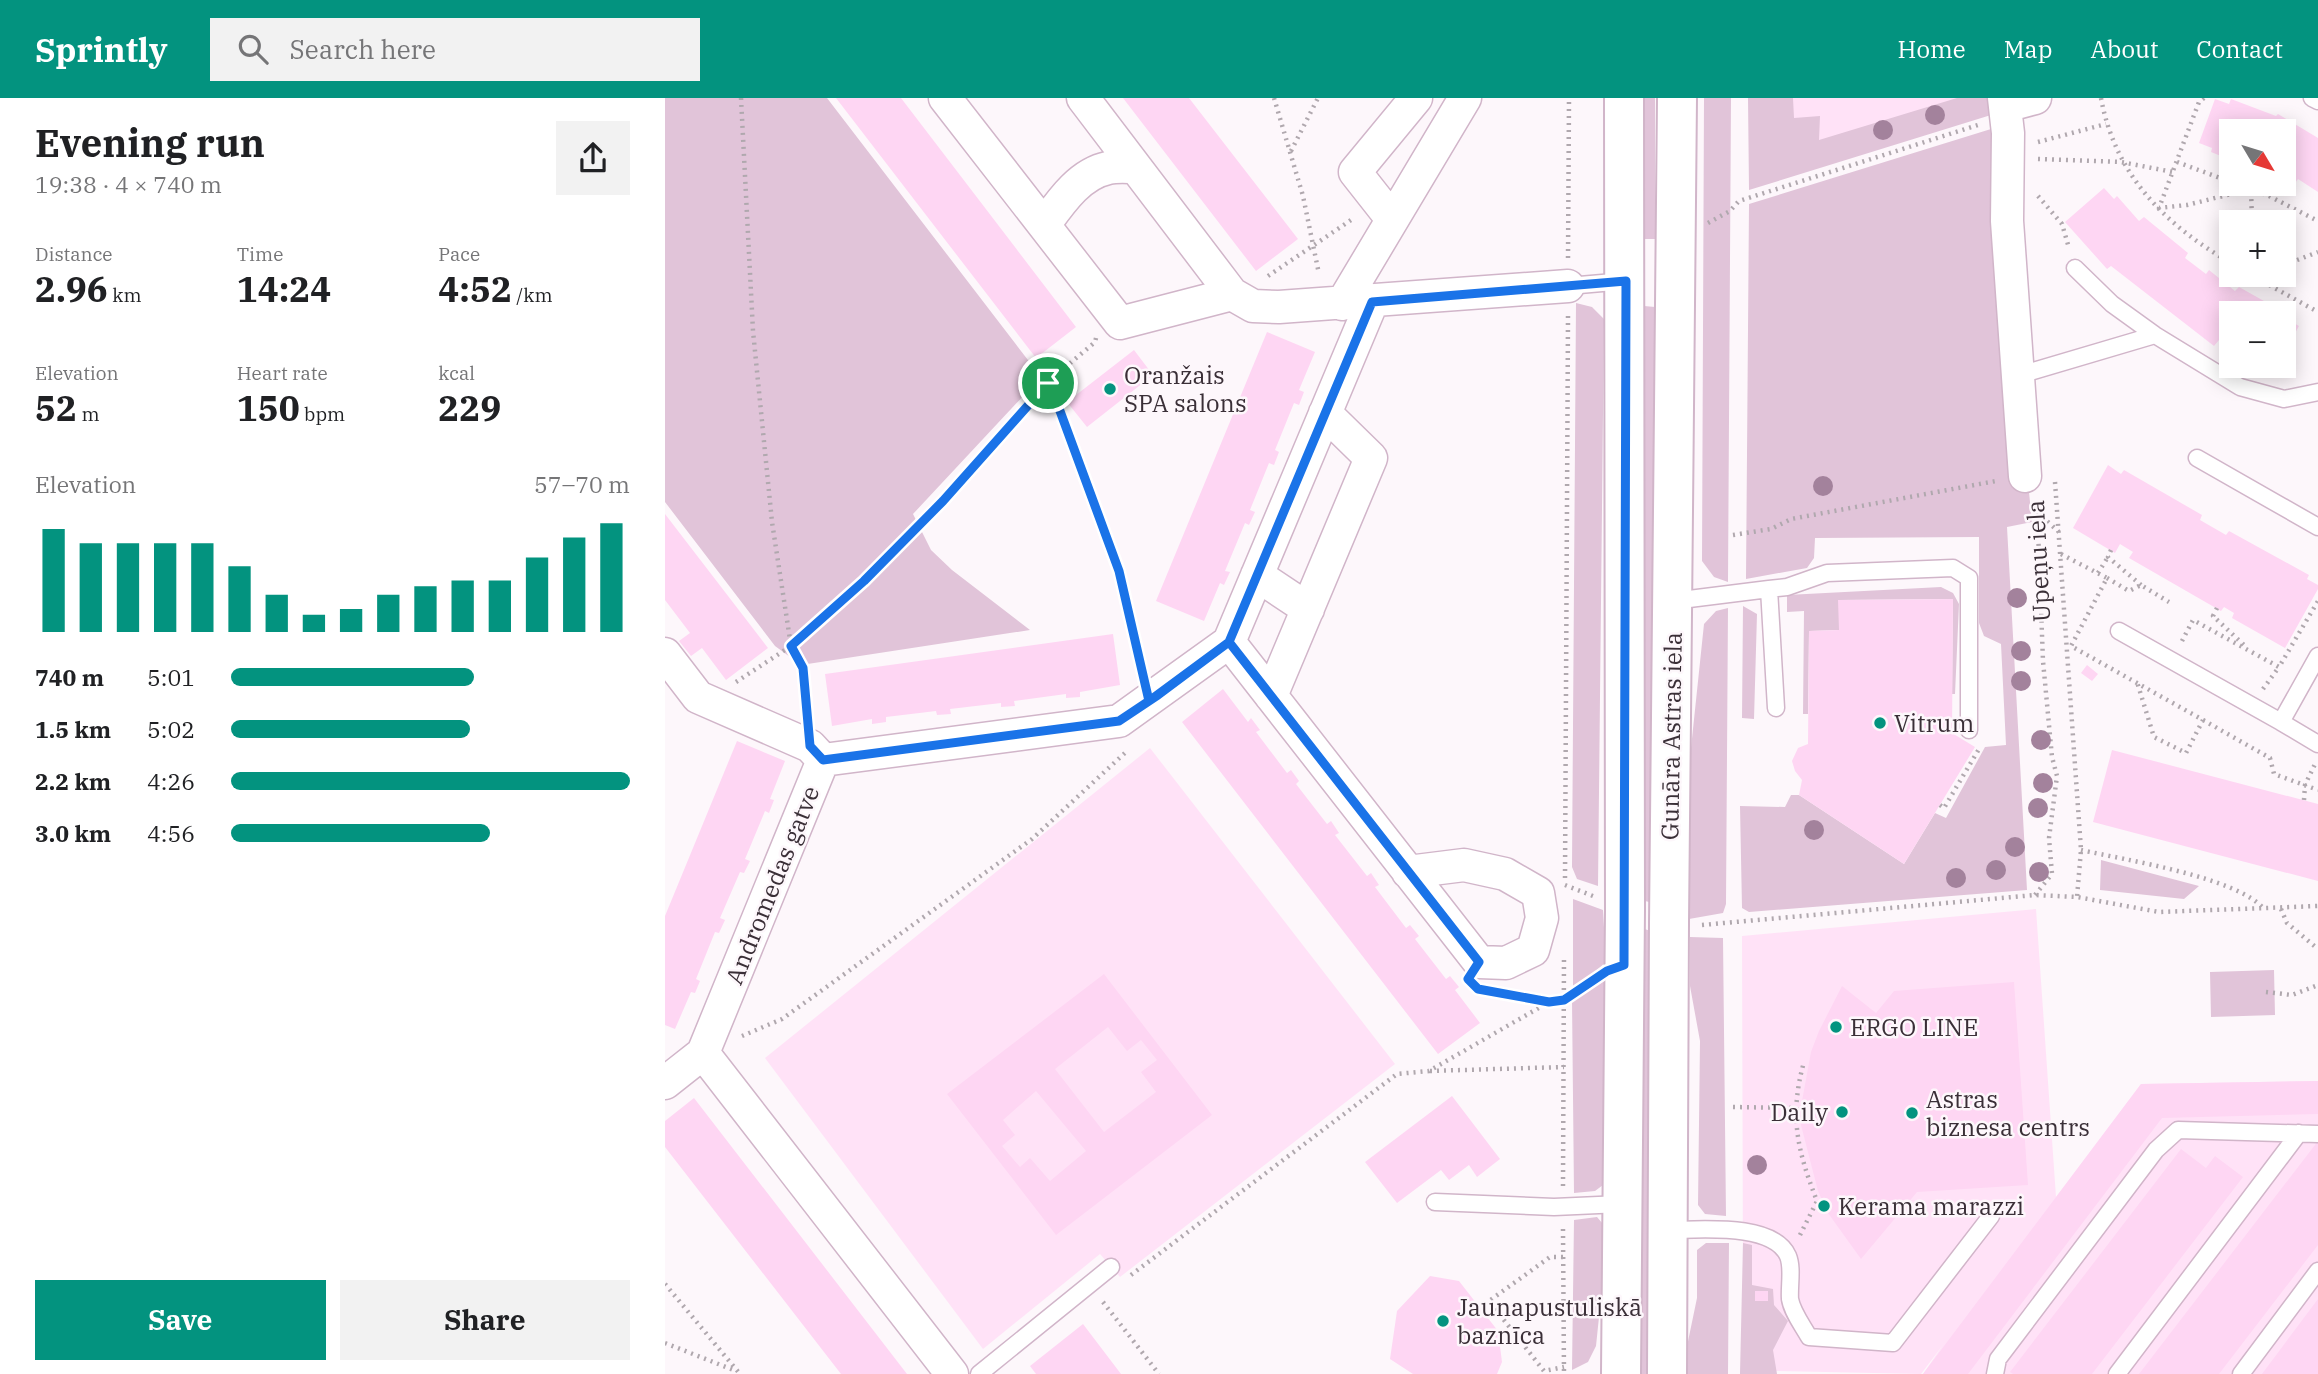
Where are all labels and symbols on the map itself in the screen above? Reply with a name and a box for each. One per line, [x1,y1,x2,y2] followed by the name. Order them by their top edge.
[2219,119,2296,196] north arrow
[1018,353,1078,413] pin
[1124,359,1247,419] place label: Oranžais SPA salons
[1102,381,1118,397] marker: Oranžais SPA salons
[2019,499,2057,623] street label: Upeņu iela
[1653,632,1689,840] street label: Gunāra Astras iela
[1894,707,1974,739] place label: Vitrum
[1872,715,1888,731] marker: Vitrum
[718,781,826,989] street label: Andromedas gatve
[1850,1011,1978,1043] place label: ERGO LINE
[1828,1019,1844,1035] marker: ERGO LINE
[1926,1083,2090,1143] place label: Astras biznesa centrs
[1770,1096,1828,1128] place label: Daily
[1834,1104,1850,1120] marker: Daily
[1904,1105,1920,1121] marker: Astras biznesa centrs
[1838,1190,2024,1222] place label: Kerama marazzi
[1816,1198,1832,1214] marker: Kerama marazzi
[1457,1291,1642,1351] place label: Jaunapustuliskā baznīca
[1435,1313,1451,1329] marker: Jaunapustuliskā baznīca

